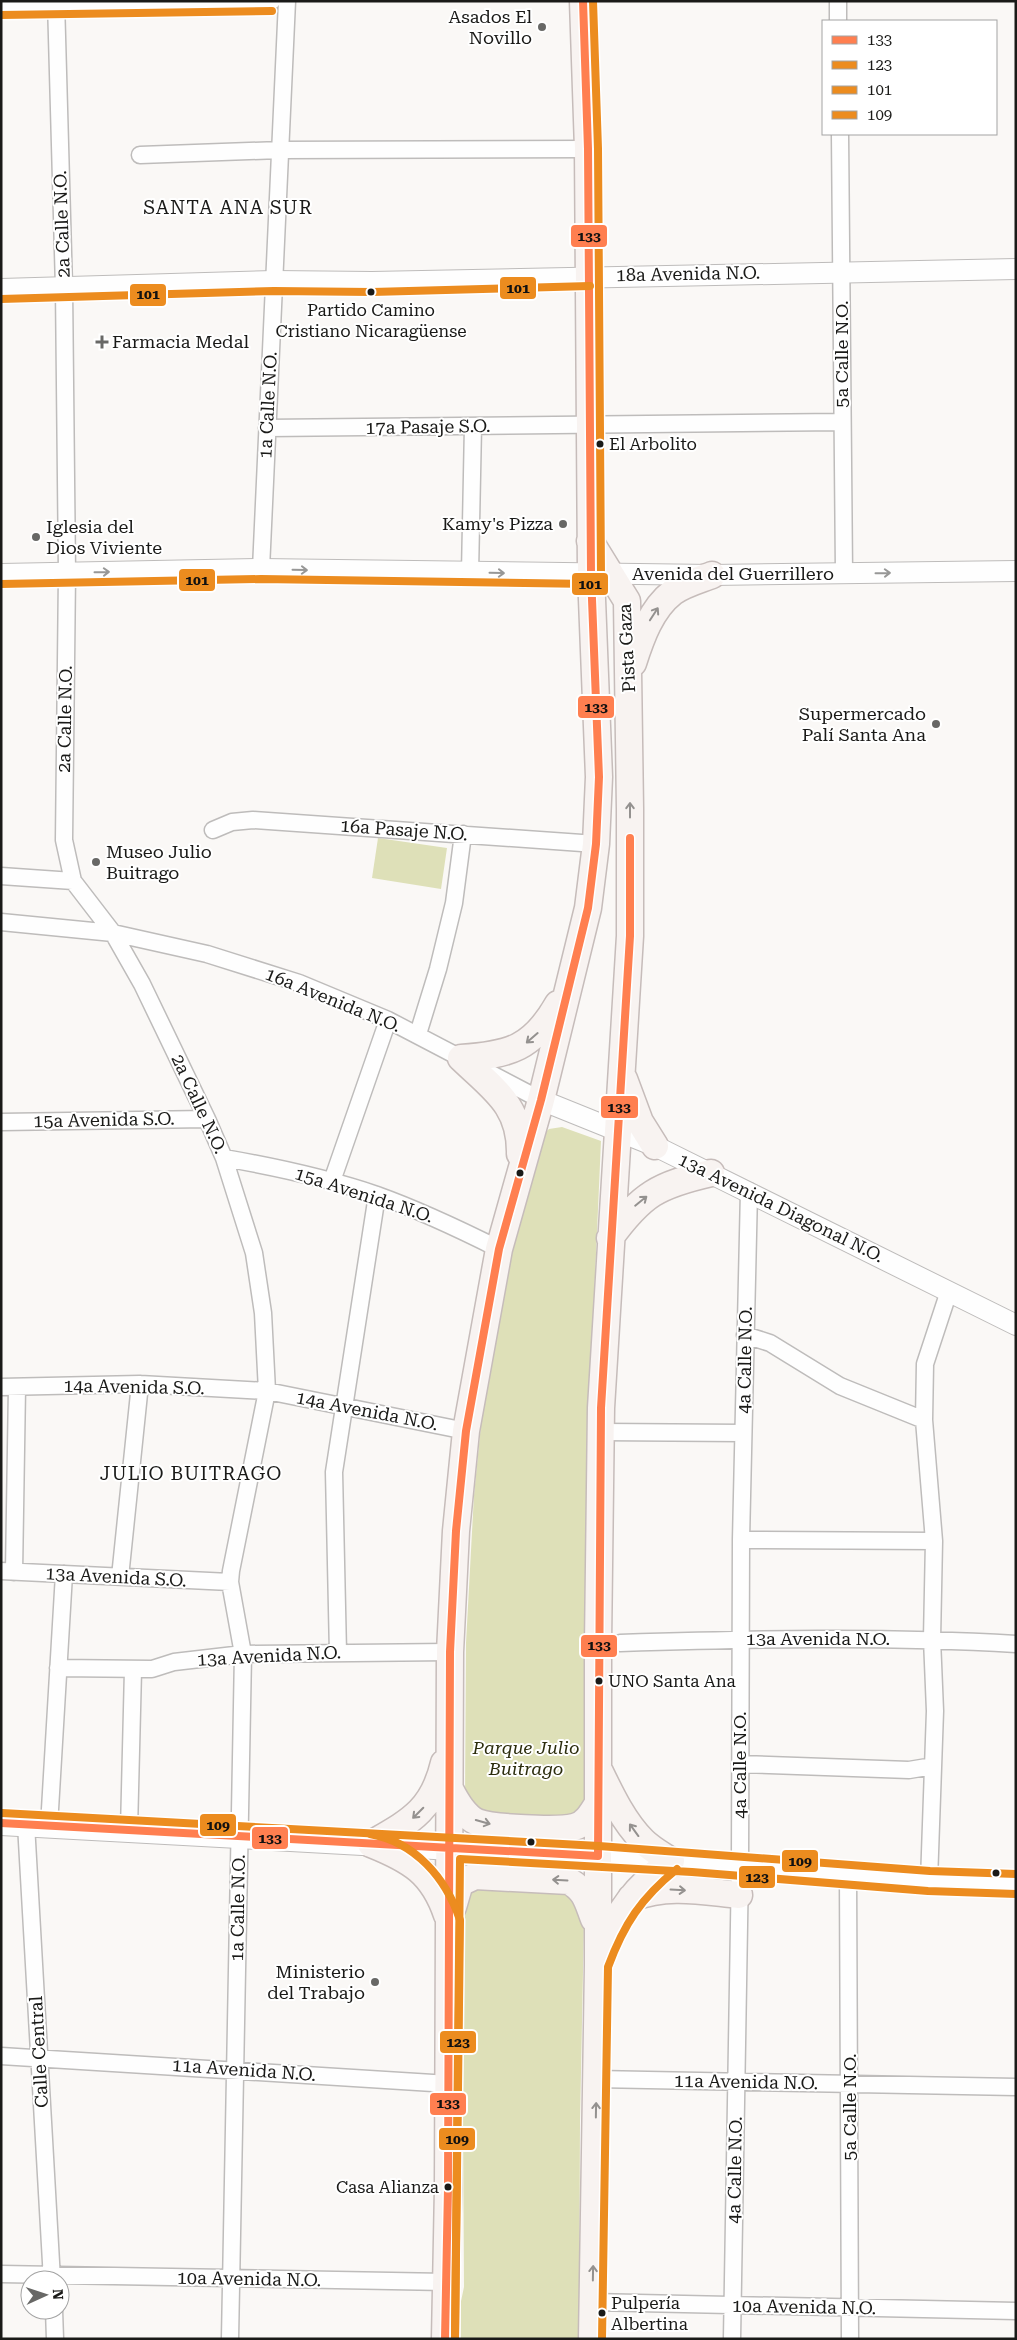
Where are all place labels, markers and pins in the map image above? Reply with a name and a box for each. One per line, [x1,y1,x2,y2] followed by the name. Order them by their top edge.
[448,6,532,48] place label: Asados El Novillo
[536,21,548,33] marker: Asados El Novillo
[366,287,376,297] marker: Partido Camino Cristiano Nicaragüense
[275,300,467,341] place label: Partido Camino Cristiano Nicaragüense
[112,331,249,352] place label: Farmacia Medal
[96,336,108,348] marker: Farmacia Medal
[609,434,697,454] place label: El Arbolito
[595,439,605,449] marker: El Arbolito
[442,513,553,534] place label: Kamy's Pizza
[46,516,162,558] place label: Iglesia del Dios Viviente
[557,518,569,530] marker: Kamy's Pizza
[30,531,42,543] marker: Iglesia del Dios Viviente
[799,703,926,745] place label: Supermercado Palí Santa Ana
[930,718,942,730] marker: Supermercado Palí Santa Ana
[106,841,212,883] place label: Museo Julio Buitrago
[90,856,102,868] marker: Museo Julio Buitrago
[515,1168,525,1178] unlabelled marker
[608,1671,736,1691] place label: UNO Santa Ana
[594,1676,604,1686] marker: UNO Santa Ana
[526,1837,536,1847] unlabelled marker
[991,1868,1001,1878] unlabelled marker
[267,1961,365,2003] place label: Ministerio del Trabajo
[369,1976,381,1988] marker: Ministerio del Trabajo
[336,2177,439,2197] place label: Casa Alianza
[443,2182,453,2192] marker: Casa Alianza
[611,2293,688,2334] place label: Pulpería Albertina
[597,2308,607,2318] marker: Pulpería Albertina

